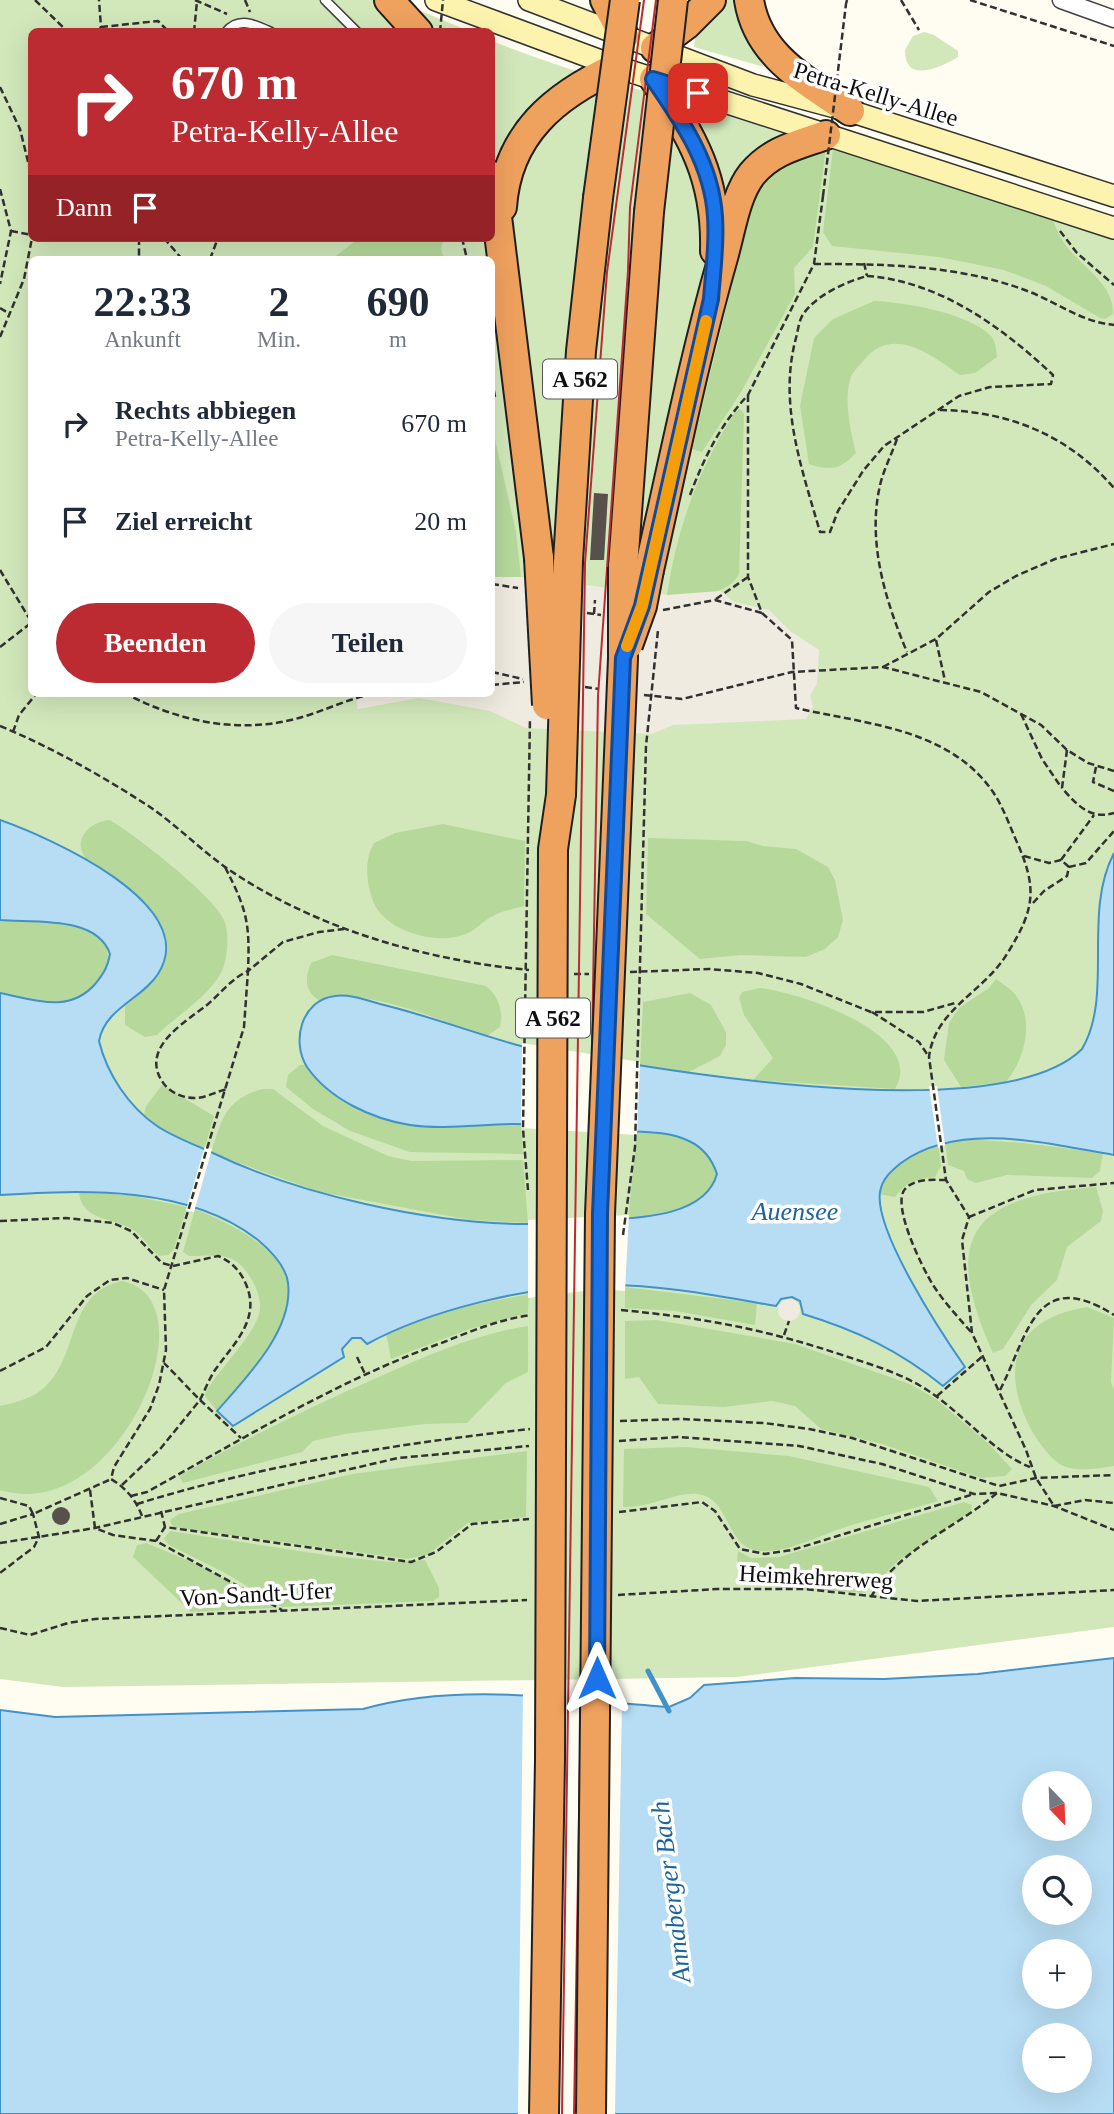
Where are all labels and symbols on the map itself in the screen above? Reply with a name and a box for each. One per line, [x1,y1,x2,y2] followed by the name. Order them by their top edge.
[791,57,961,131] street label: Petra-Kelly-Allee
[668,63,728,123] pin
[543,360,617,398] road number: A 562
[516,998,590,1037] road number: A 562
[750,1197,838,1226] water label: Auensee
[738,1560,894,1594] street label: Heimkehrerweg
[179,1577,333,1611] street label: Von-Sandt-Ufer
[560,1641,634,1715] position arrow
[1022,1771,1092,1841] north arrow
[645,1799,697,1987] water label: Annaberger Bach

